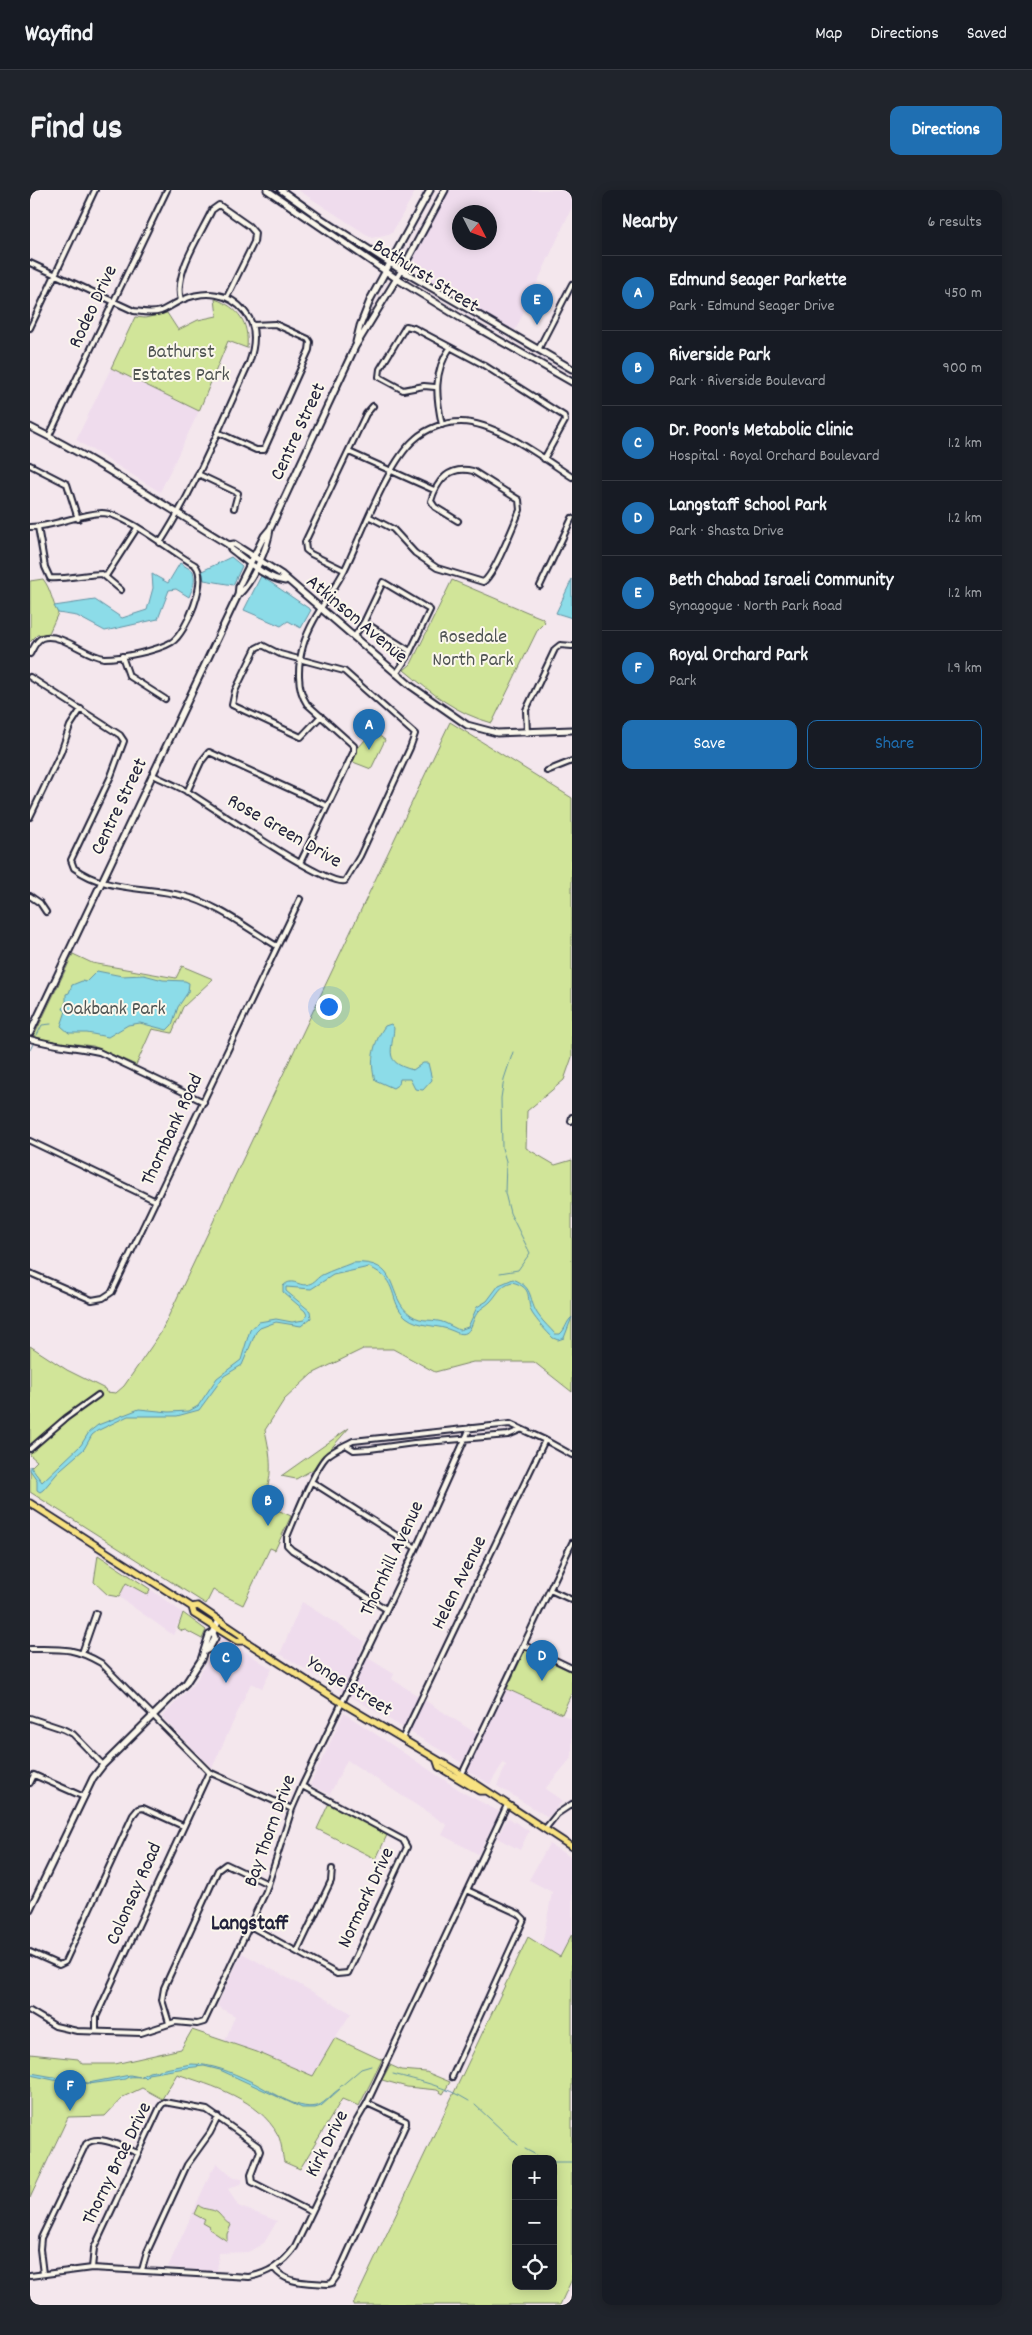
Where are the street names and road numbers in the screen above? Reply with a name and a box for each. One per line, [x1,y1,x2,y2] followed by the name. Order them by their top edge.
[367,233,483,321] street label: Bathurst Street
[63,261,126,353] street label: Rodeo Drive
[264,379,334,485] street label: Centre Street
[299,569,413,671] street label: Atkinson Avenue
[84,754,156,860] street label: Centre Street
[222,788,347,876] street label: Rose Green Drive
[135,1070,211,1190] street label: Thornbank Road
[354,1497,432,1621] street label: Thornhill Avenue
[425,1531,495,1635] street label: Helen Avenue
[301,1650,397,1724] street label: Yonge Street
[238,1771,304,1891] street label: Bay Thorn Drive
[100,1838,170,1950] street label: Colonsay Road
[331,1843,403,1953] street label: Normark Drive
[76,2098,160,2230] street label: Thorny Brae Drive
[299,2106,357,2182] street label: Kirk Drive

